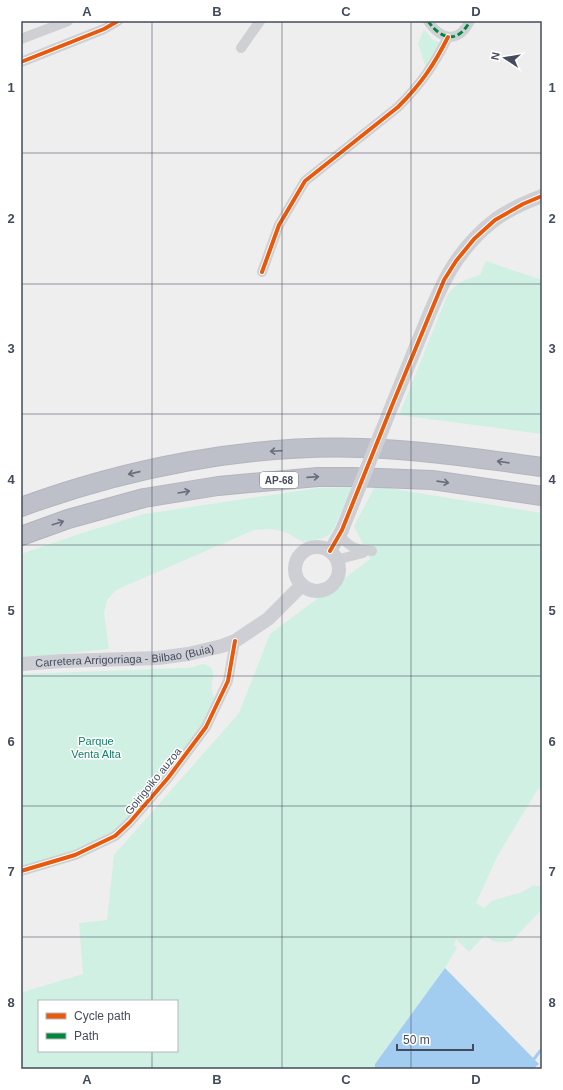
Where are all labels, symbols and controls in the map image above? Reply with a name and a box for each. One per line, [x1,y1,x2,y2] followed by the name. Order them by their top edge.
[82,4,92,19] text: A
[212,4,222,19] text: B
[341,4,351,19] text: C
[471,4,481,19] text: D
[485,38,525,78] north arrow
[489,51,502,61] text: N
[7,80,15,95] text: 1
[548,80,556,95] text: 1
[7,211,15,226] text: 2
[548,211,556,226] text: 2
[7,341,15,356] text: 3
[548,341,556,356] text: 3
[270,447,283,454] one-way arrow
[497,458,510,466] one-way arrow
[128,470,141,477] one-way arrow
[7,472,15,487] text: 4
[260,472,298,488] road number: AP-68
[548,472,556,487] text: 4
[306,474,319,481] one-way arrow
[436,478,449,486] one-way arrow
[177,488,190,496] one-way arrow
[51,519,64,526] one-way arrow
[7,603,15,618] text: 5
[548,603,556,618] text: 5
[35,642,215,669] street label: Carretera Arrigorriaga - Bilbao (Buia)
[7,734,15,749] text: 6
[548,734,556,749] text: 6
[71,735,122,760] park label: Parque Venta Alta
[122,744,184,817] street label: Goirigoiko auzoa
[7,864,15,879] text: 7
[548,864,556,879] text: 7
[7,995,15,1010] text: 8
[548,995,556,1010] text: 8
[38,1000,178,1052] legend
[74,1009,131,1023] text: Cycle path
[397,1026,473,1052] scale bar
[74,1029,99,1043] text: Path
[403,1033,430,1047] text: 50 m
[82,1072,92,1087] text: A
[212,1072,222,1087] text: B
[341,1072,351,1087] text: C
[471,1072,481,1087] text: D

